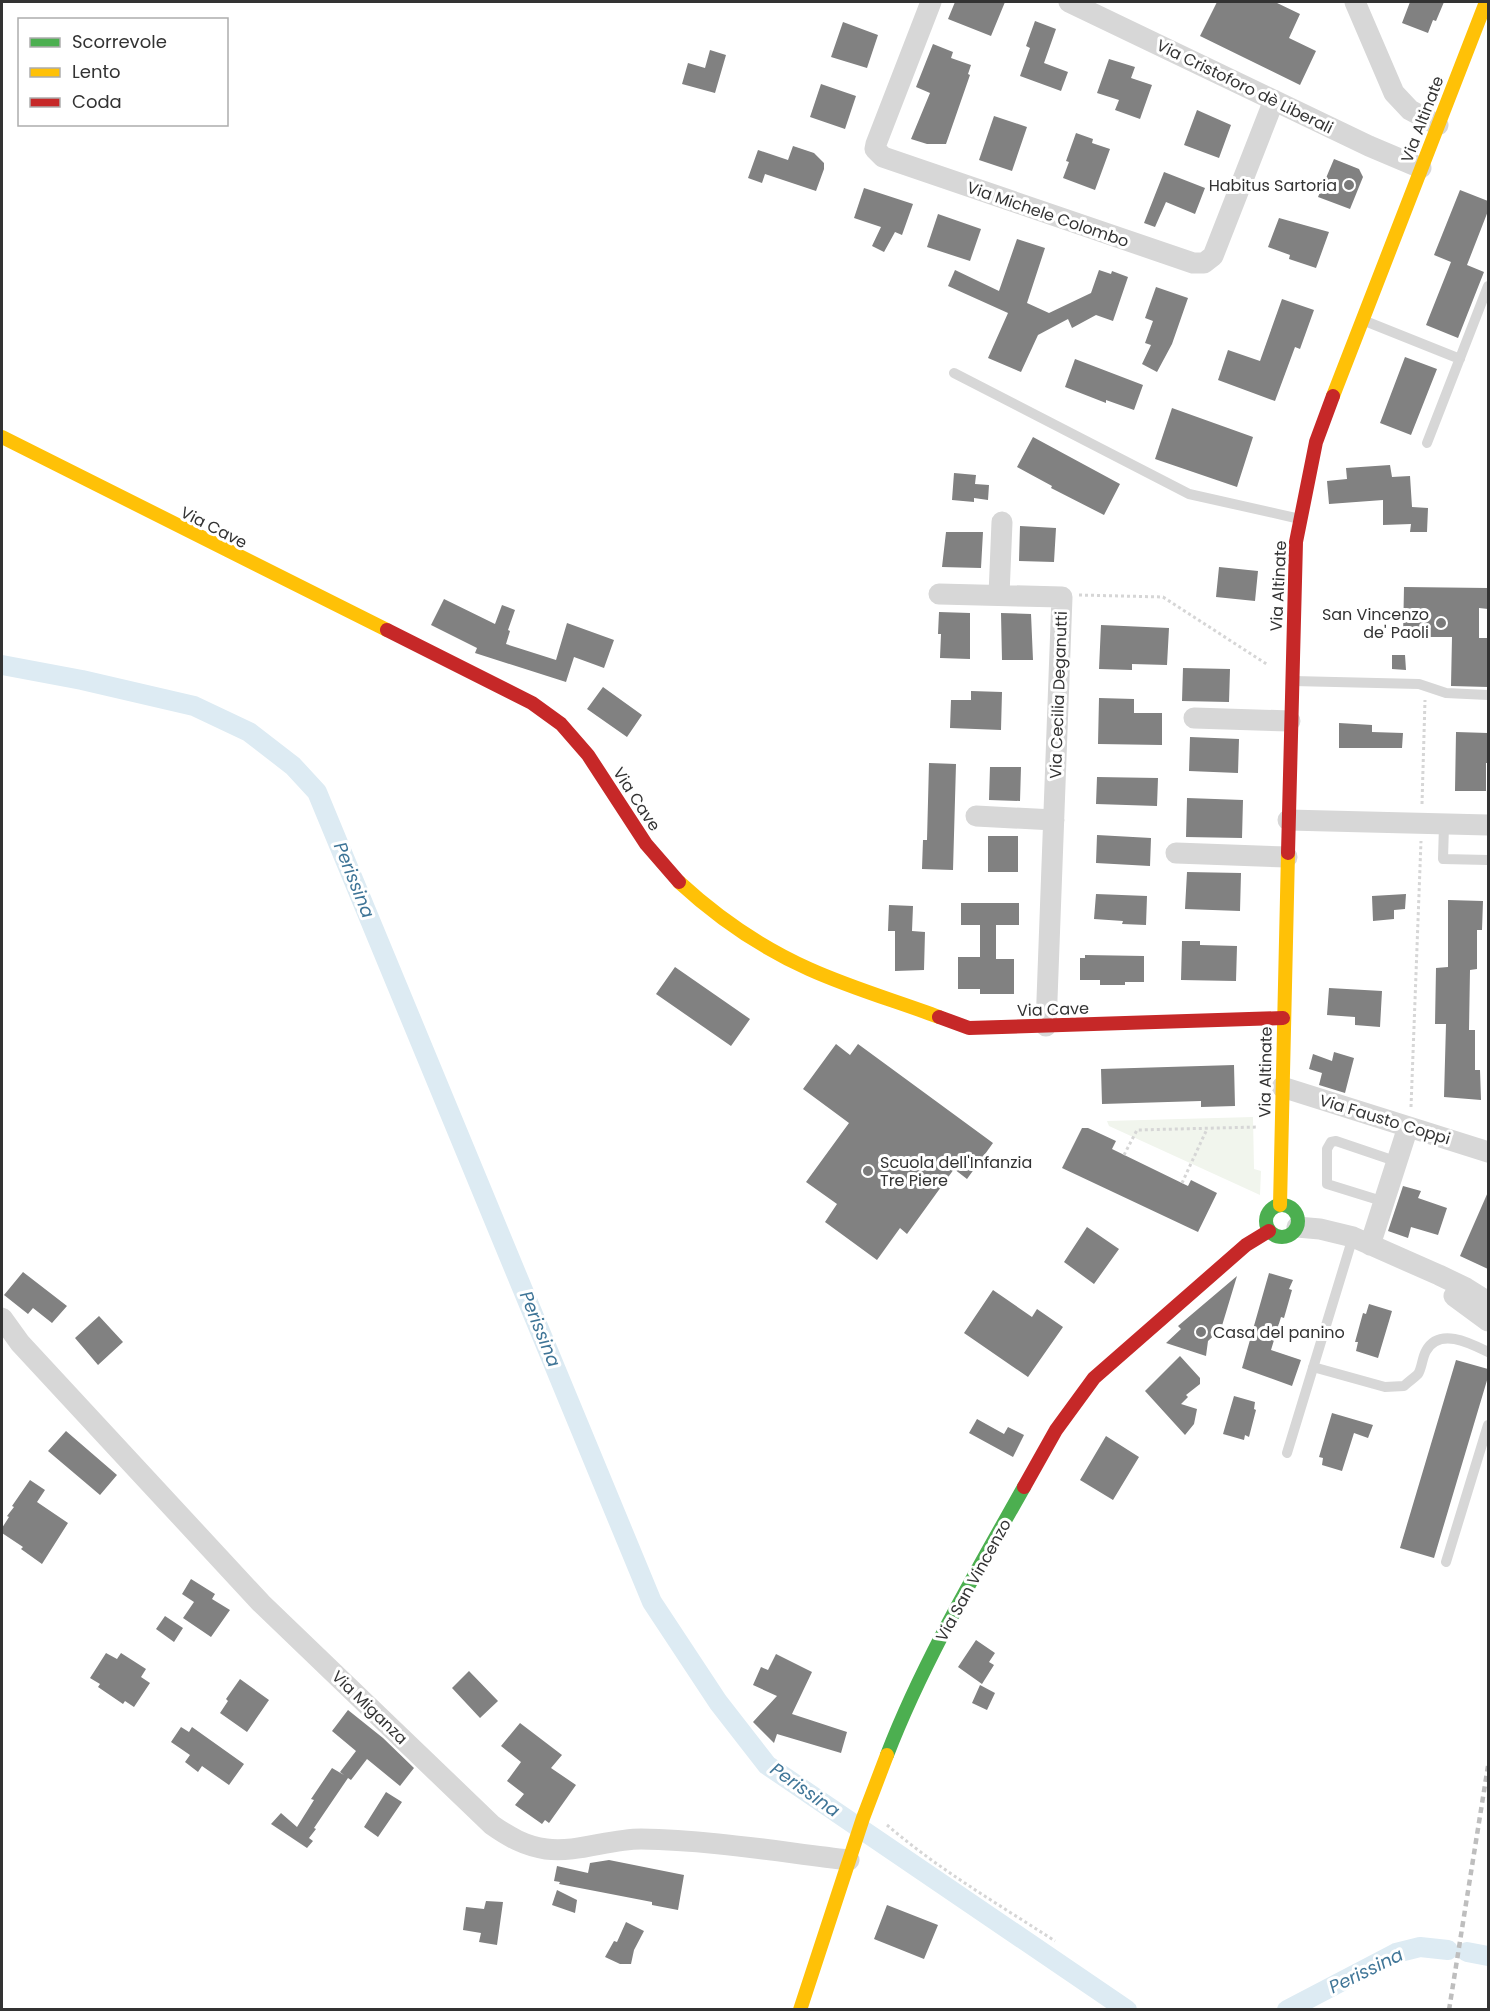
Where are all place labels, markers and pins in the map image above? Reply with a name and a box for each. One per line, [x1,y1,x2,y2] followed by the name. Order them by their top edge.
[1209,174,1337,197] place label: Habitus Sartoria
[1342,178,1356,192] marker: Habitus Sartoria
[1322,603,1429,644] place label: San Vincenzo de' Paoli
[1434,616,1448,630] marker: San Vincenzo de' Paoli
[880,1151,1032,1192] place label: Scuola dell'Infanzia Tre Piere
[861,1164,875,1178] marker: Scuola dell'Infanzia Tre Piere
[1213,1321,1345,1344] place label: Casa del panino
[1194,1325,1208,1339] marker: Casa del panino

